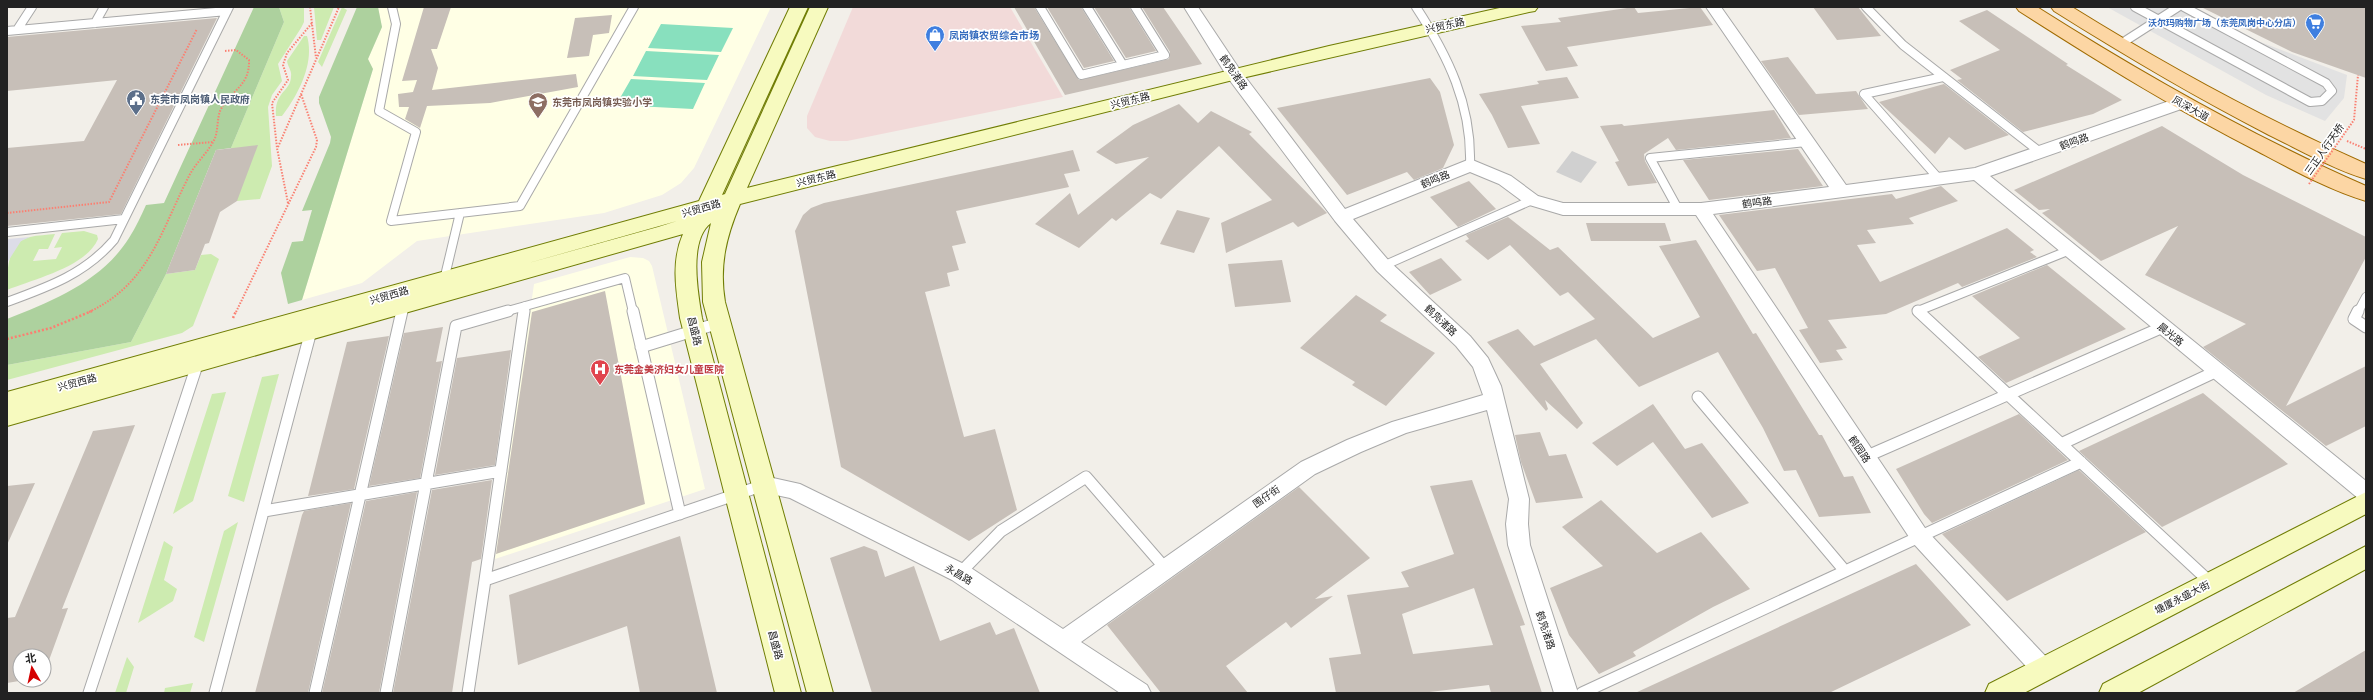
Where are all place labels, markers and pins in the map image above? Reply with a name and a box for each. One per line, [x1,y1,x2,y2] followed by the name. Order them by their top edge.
[2304,12,2326,40] supermarket icon: 沃尔玛购物广场（东莞凤岗中心分店）
[2148,18,2301,28] place label: 沃尔玛购物广场（东莞凤岗中心分店）
[924,24,946,52] shop icon: 凤岗镇农贸综合市场
[949,29,1039,41] place label: 凤岗镇农贸综合市场
[125,88,147,116] public building icon: 东莞市凤岗镇人民政府
[527,91,549,119] school or university icon: 东莞市凤岗镇实验小学
[150,93,250,105] place label: 东莞市凤岗镇人民政府
[552,96,652,108] place label: 东莞市凤岗镇实验小学
[589,358,611,386] hospital icon: 东莞金美济妇女儿童医院
[614,363,724,375] place label: 东莞金美济妇女儿童医院

